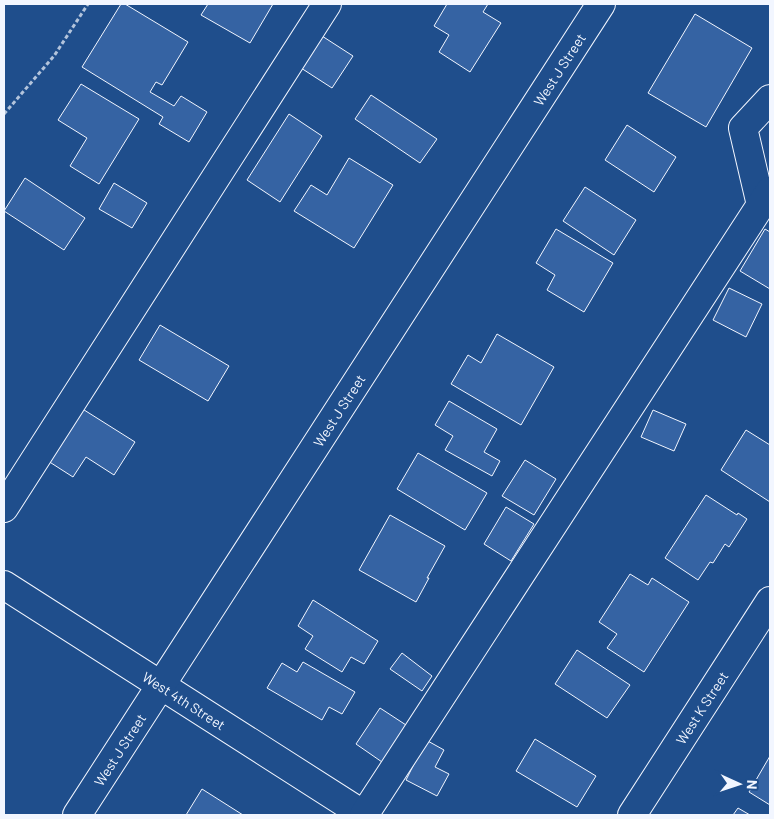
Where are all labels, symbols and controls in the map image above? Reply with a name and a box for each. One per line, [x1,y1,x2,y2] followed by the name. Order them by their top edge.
[529,30,589,109] street label: West J Street
[309,371,368,450] street label: West J Street
[140,667,229,733] street label: West 4th Street
[672,668,731,747] street label: West K Street
[90,710,149,789] street label: West J Street
[714,759,764,809] north arrow
[744,780,761,790] text: N

